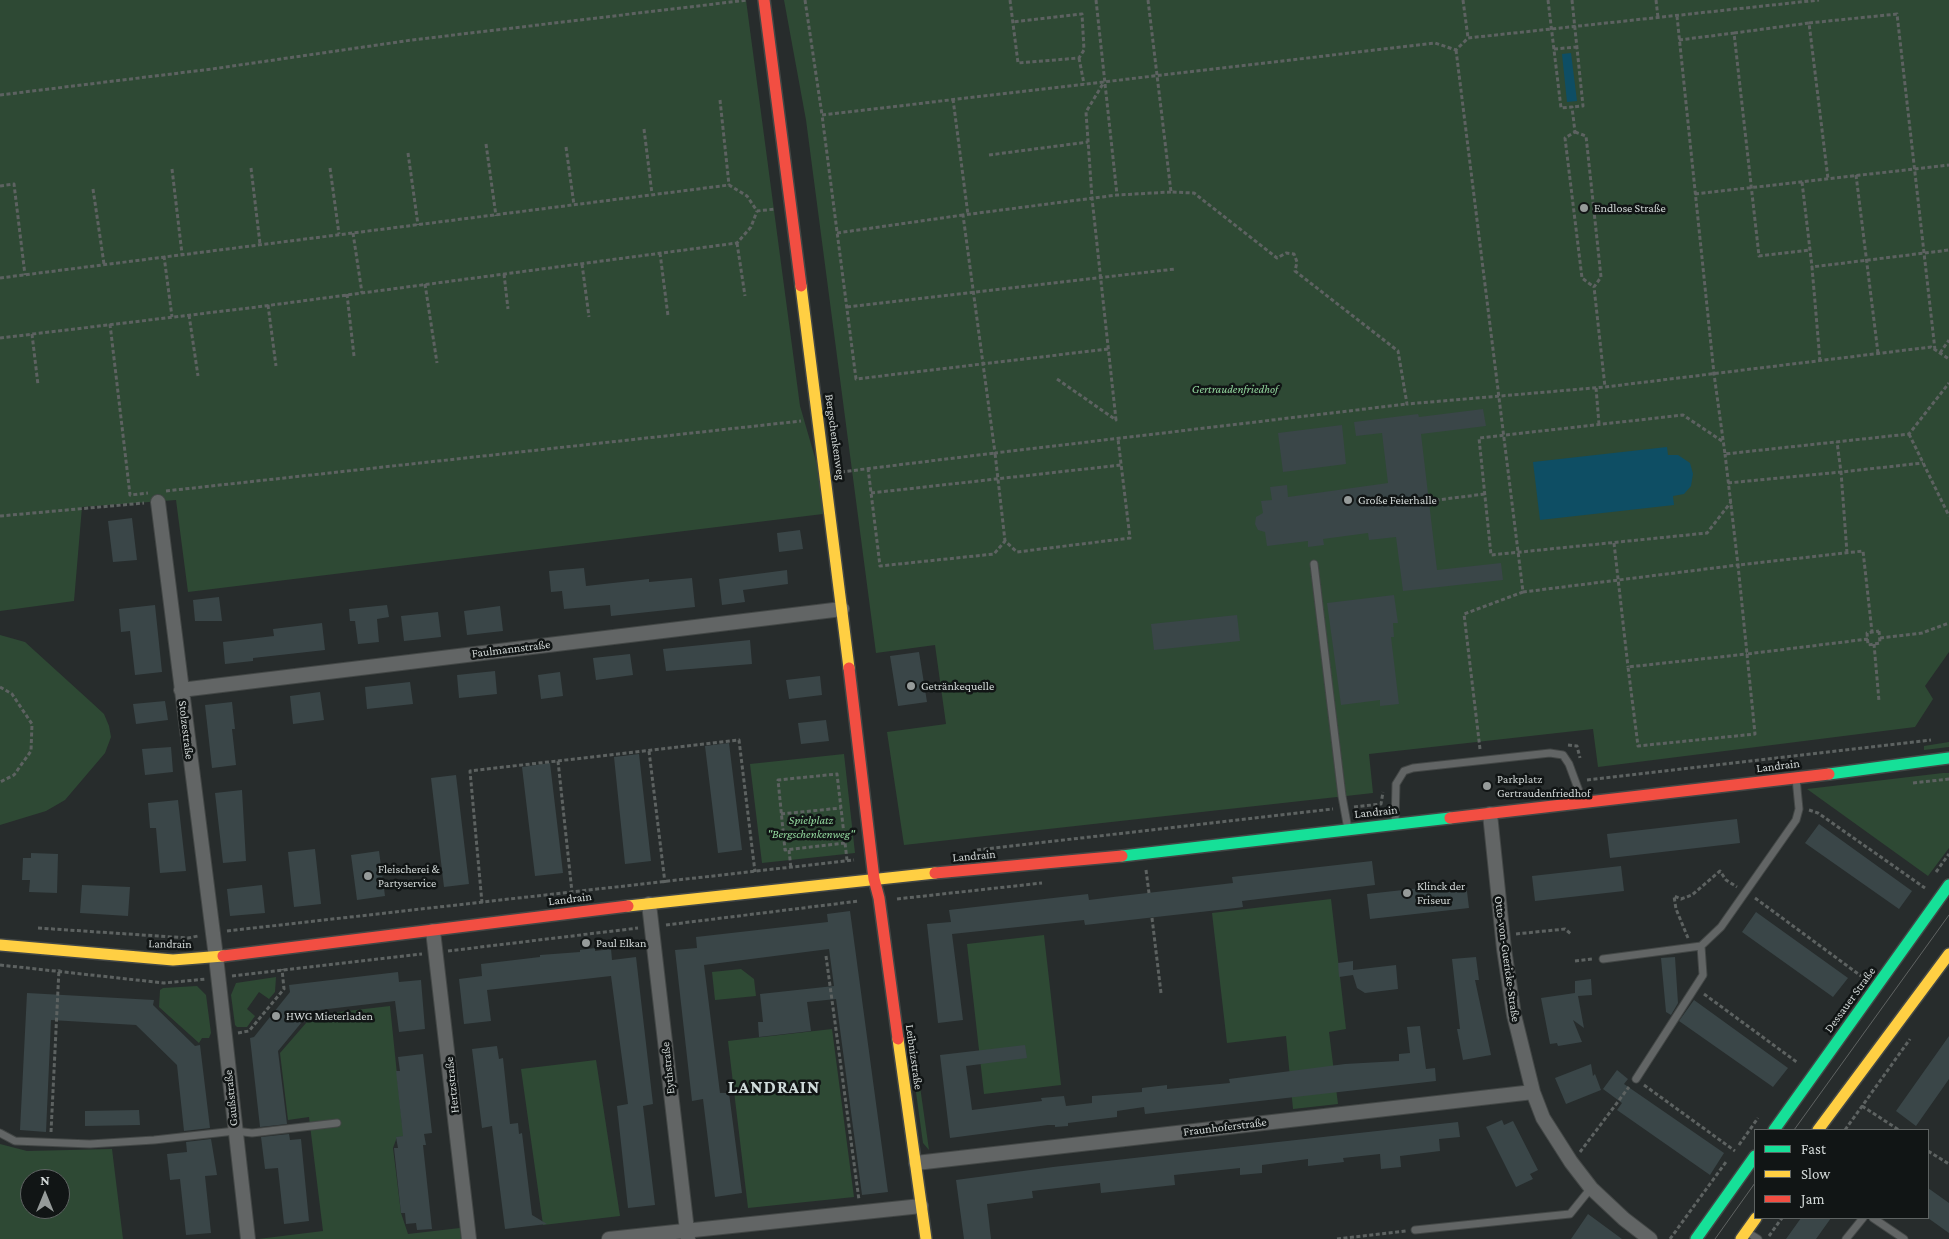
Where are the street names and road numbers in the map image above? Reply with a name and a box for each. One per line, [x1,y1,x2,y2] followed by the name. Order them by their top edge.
[822,393,848,481] street label: Bergschenkenweg
[471,637,551,661] street label: Faulmannstraße
[175,700,197,760] street label: Stolzestraße
[1756,756,1800,776] street label: Landrain
[1354,803,1398,821] street label: Landrain
[952,847,996,865] street label: Landrain
[548,889,592,909] street label: Landrain
[1491,895,1523,1023] street label: Otto-von-Guericke-Straße
[148,936,192,952] street label: Landrain
[1821,964,1879,1036] street label: Dessauer Straße
[902,1024,926,1090] street label: Leibnizstraße
[658,1041,678,1095] street label: Eythstraße
[442,1056,462,1114] street label: Hertzstraße
[221,1069,241,1127] street label: Gaußstraße
[1183,1115,1267,1139] street label: Fraunhoferstraße

